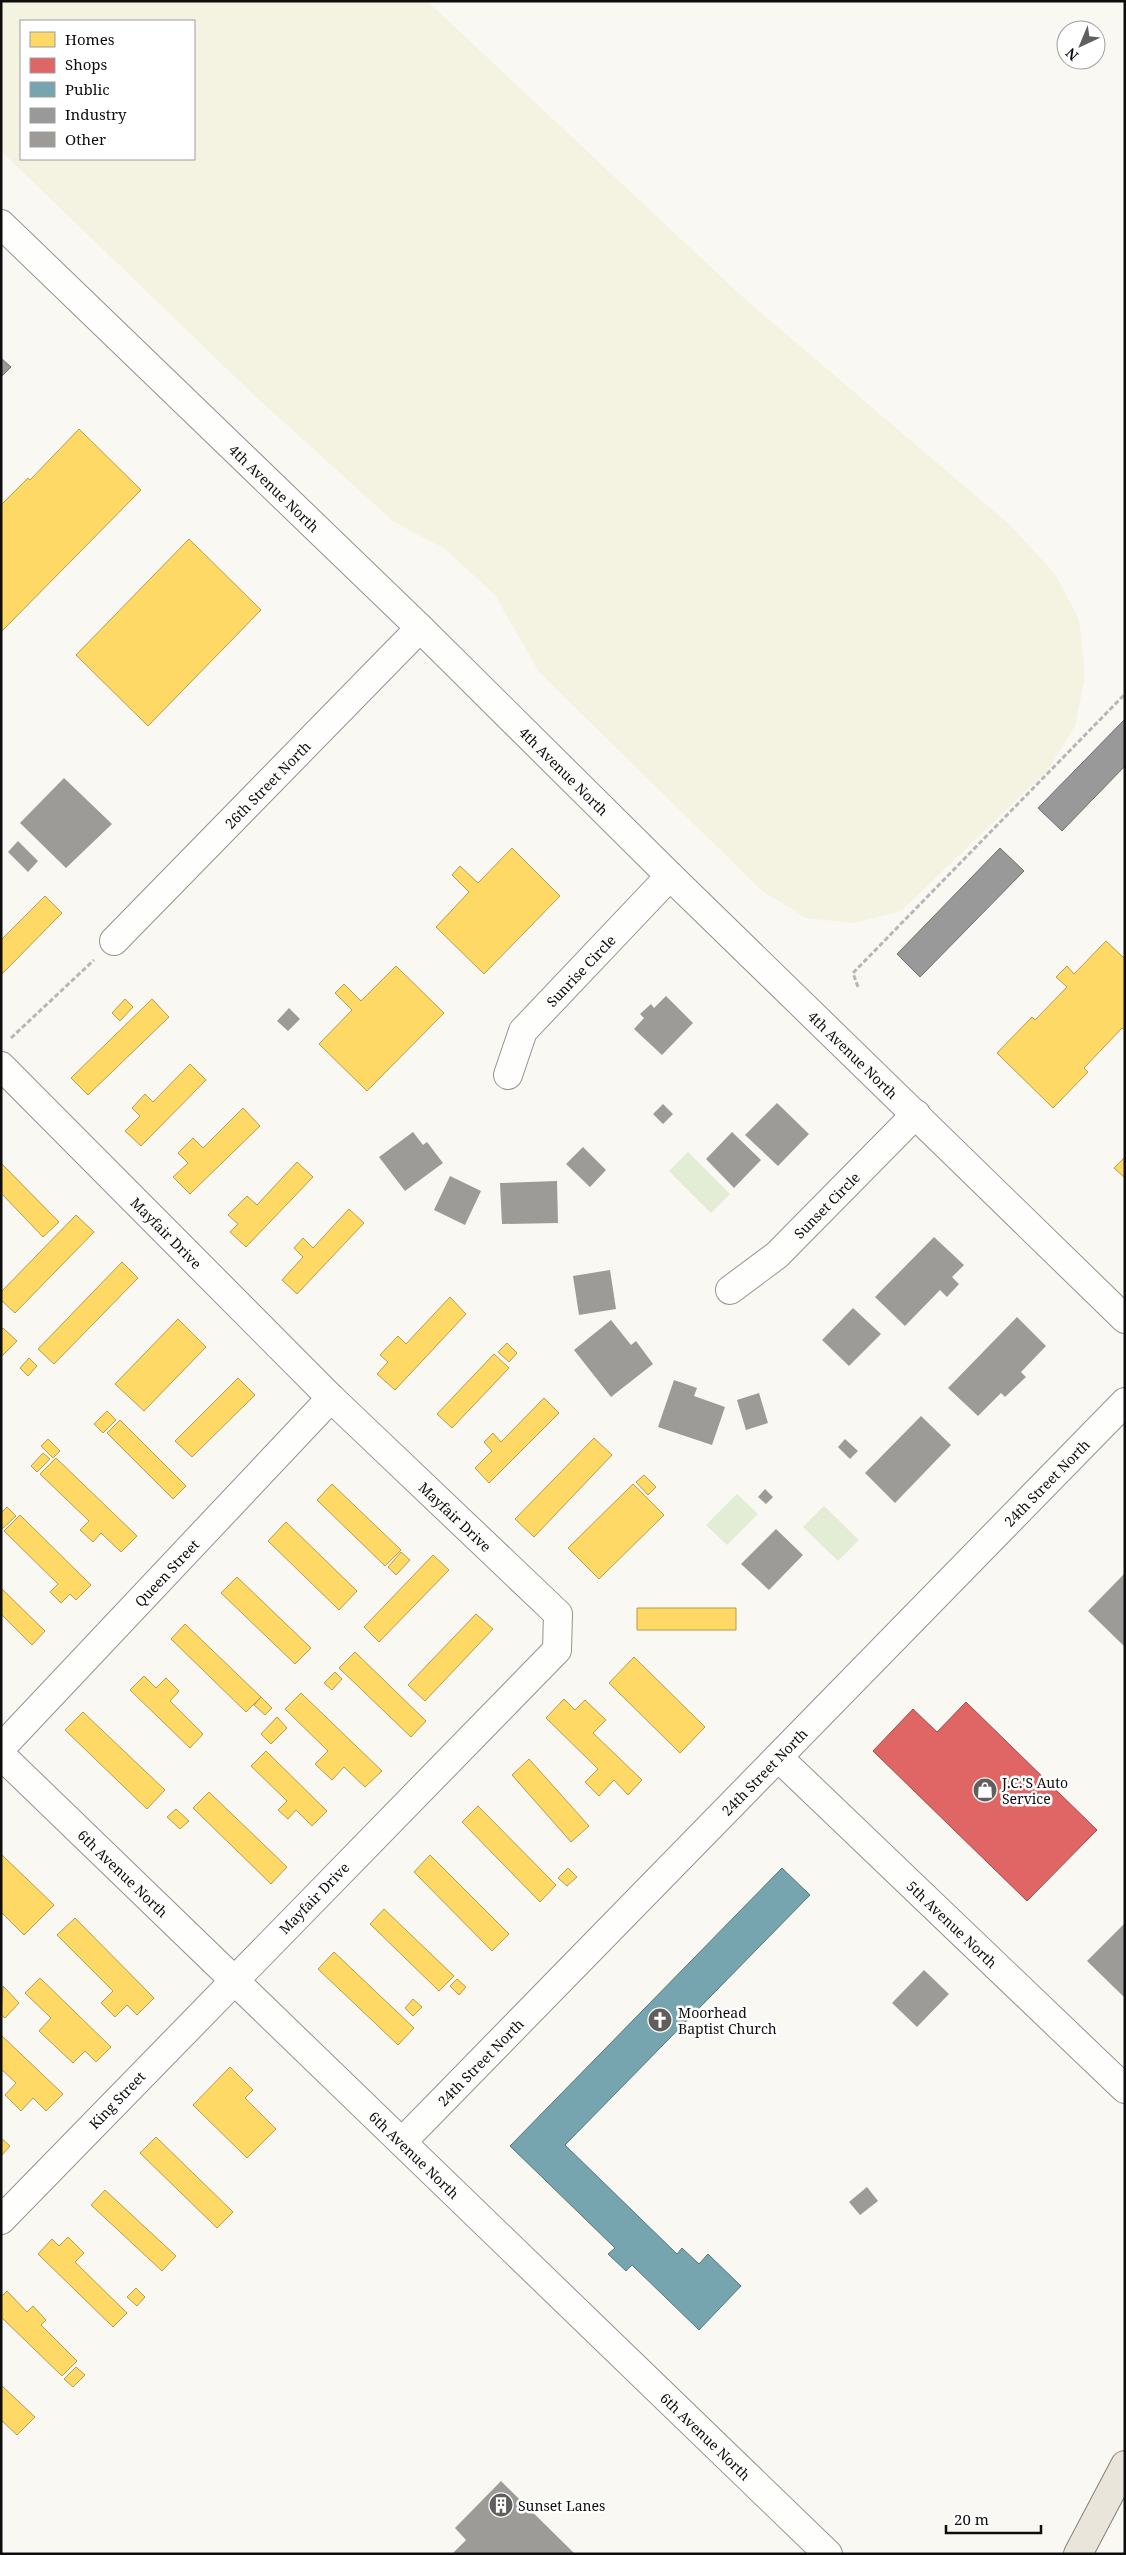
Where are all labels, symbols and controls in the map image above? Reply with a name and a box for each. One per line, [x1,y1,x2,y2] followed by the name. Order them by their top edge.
[20,20,195,160] legend
[1056,20,1106,70] north arrow
[65,29,115,49] text: Homes
[1061,44,1082,65] text: N
[65,54,108,74] text: Shops
[65,79,110,99] text: Public
[65,104,127,124] text: Industry
[65,129,106,149] text: Other
[225,440,324,536] street label: 4th Avenue North
[515,723,613,819] street label: 4th Avenue North
[220,737,314,832] street label: 26th Street North
[542,930,619,1011] street label: Sunrise Circle
[804,1006,902,1103] street label: 4th Avenue North
[789,1167,864,1242] street label: Sunset Circle
[127,1193,206,1272] street label: Mayfair Drive
[999,1435,1093,1530] street label: 24th Street North
[415,1477,496,1556] street label: Mayfair Drive
[130,1535,203,1610] street label: Queen Street
[717,1724,811,1819] street label: 24th Street North
[1001,1773,1068,1808] place label: J.C.'S Auto Service
[972,1777,998,1803] shop icon: J.C.'S Auto Service
[74,1825,172,1921] street label: 6th Avenue North
[275,1858,353,1938] street label: Mayfair Drive
[903,1876,1002,1972] street label: 5th Avenue North
[678,2003,777,2038] place label: Moorhead Baptist Church
[647,2007,673,2033] church icon: Moorhead Baptist Church
[433,2014,527,2110] street label: 24th Street North
[85,2067,149,2133] street label: King Street
[365,2107,464,2202] street label: 6th Avenue North
[657,2388,755,2484] street label: 6th Avenue North
[488,2492,514,2518] building icon: Sunset Lanes
[518,2496,605,2515] place label: Sunset Lanes
[946,2502,1041,2534] scale bar
[954,2509,989,2529] text: 20 m

